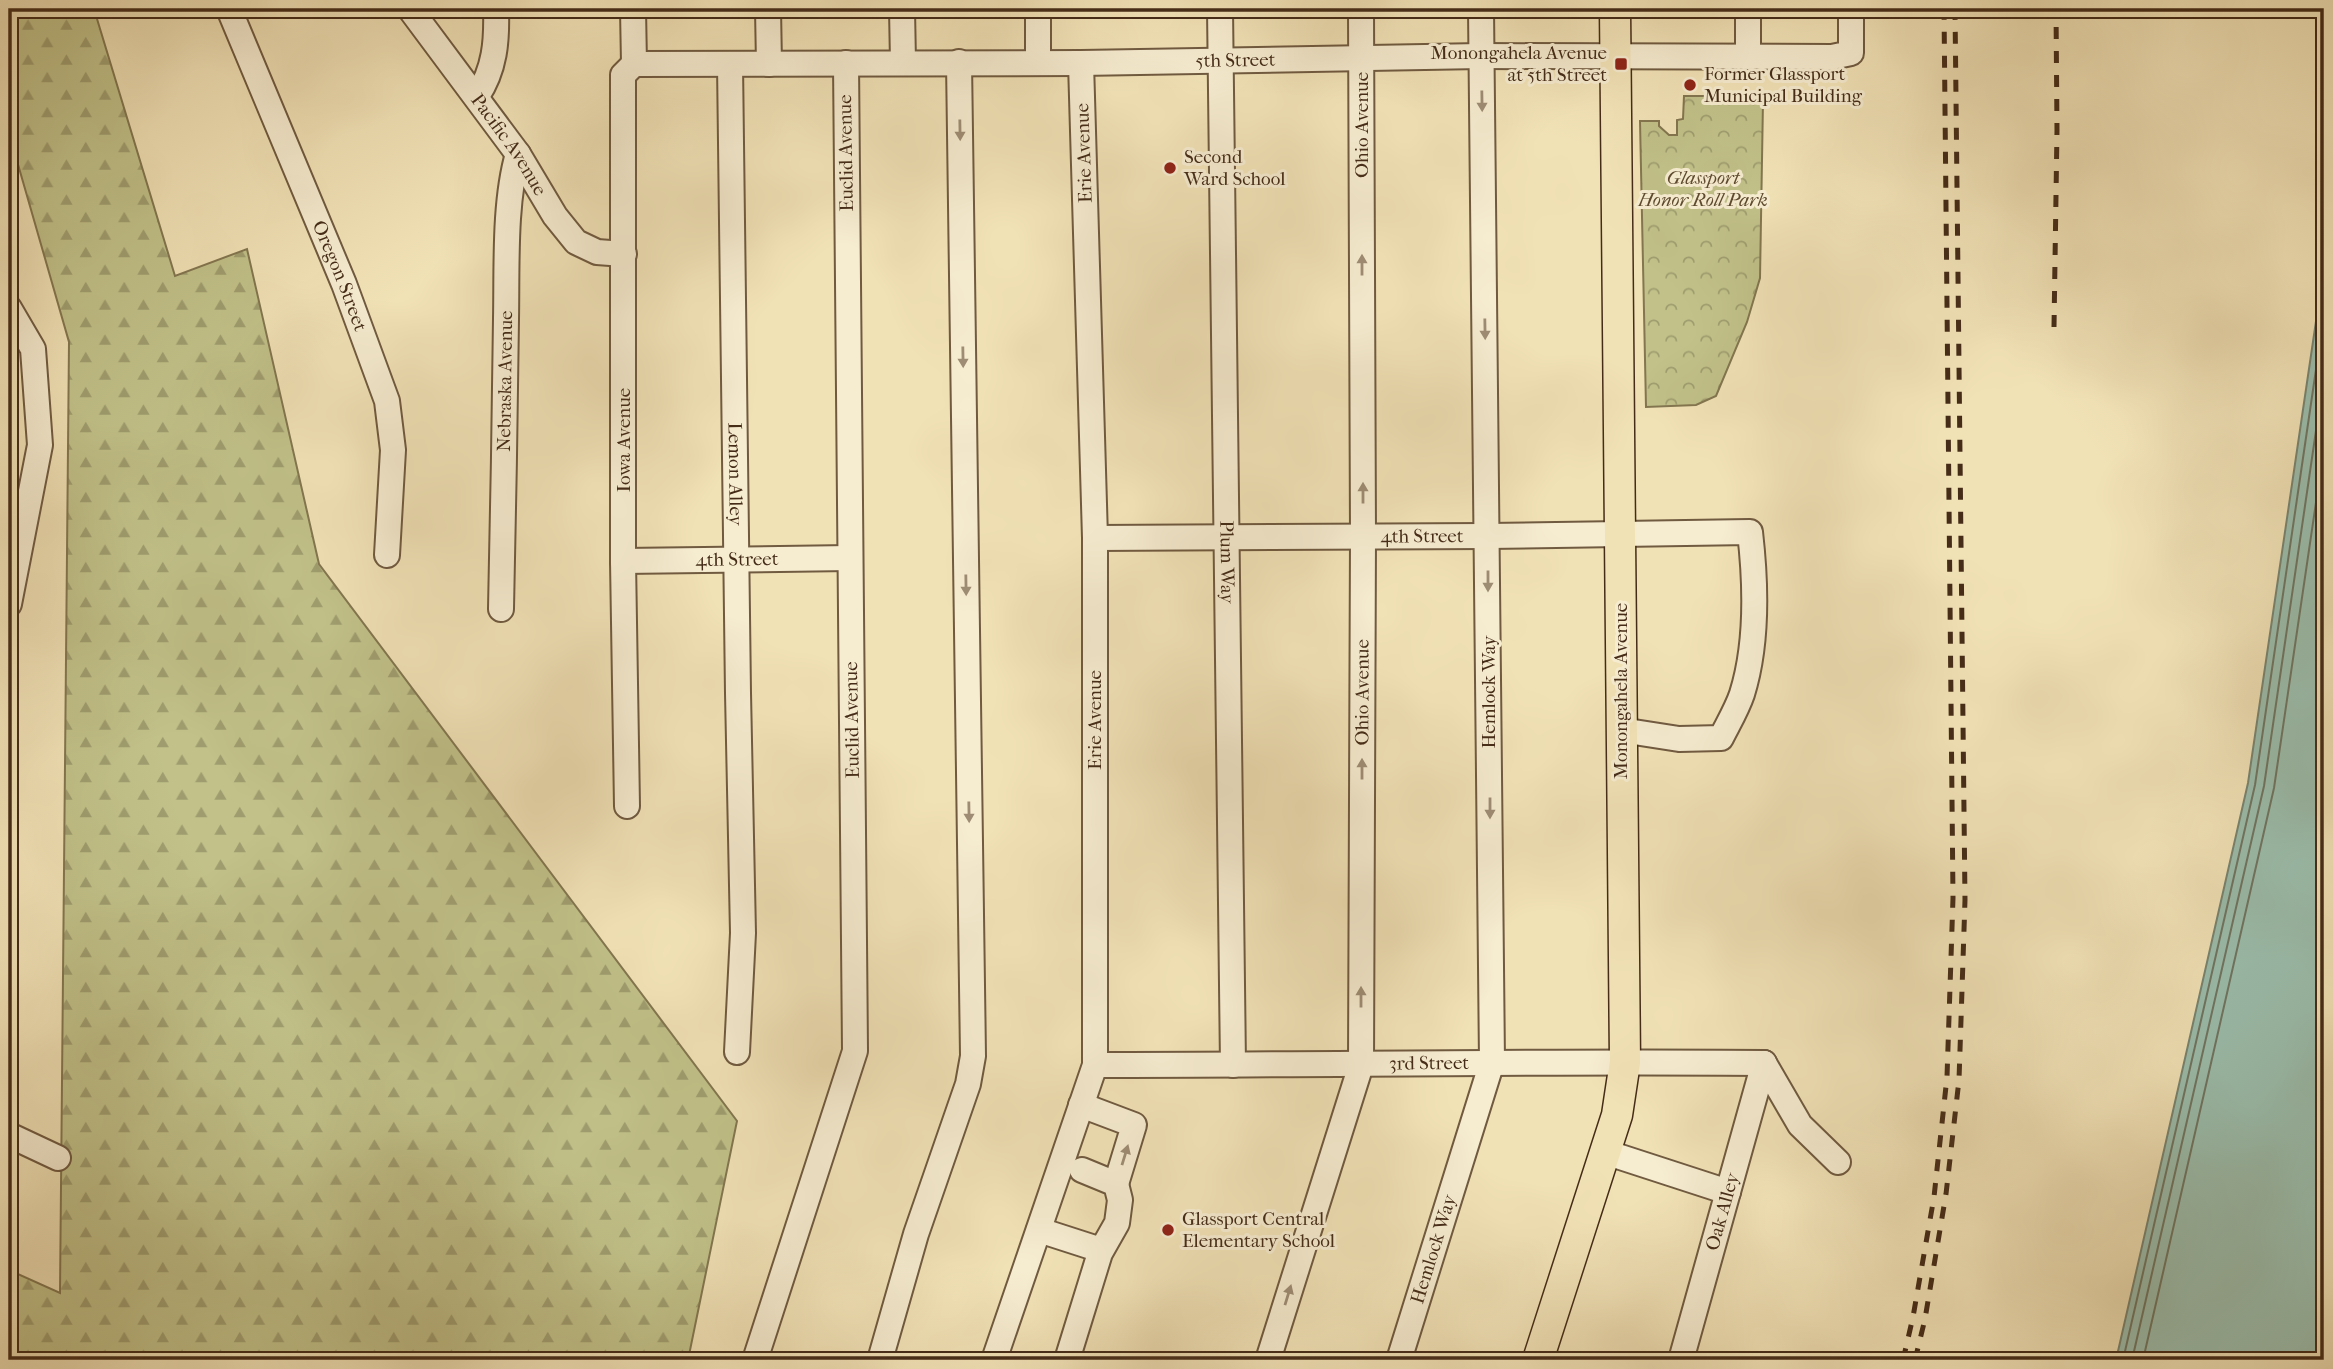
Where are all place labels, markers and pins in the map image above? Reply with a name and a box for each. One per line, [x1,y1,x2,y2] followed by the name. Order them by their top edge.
[1431,42,1607,86] place label: Monongahela Avenue at 5th Street
[1613,56,1629,72] marker: Monongahela Avenue at 5th Street
[1704,63,1863,107] place label: Former Glassport Municipal Building
[1682,77,1698,93] marker: Former Glassport Municipal Building
[1183,146,1285,190] place label: Second Ward School
[1162,160,1178,176] marker: Second Ward School
[1182,1208,1335,1252] place label: Glassport Central Elementary School
[1160,1222,1176,1238] marker: Glassport Central Elementary School

